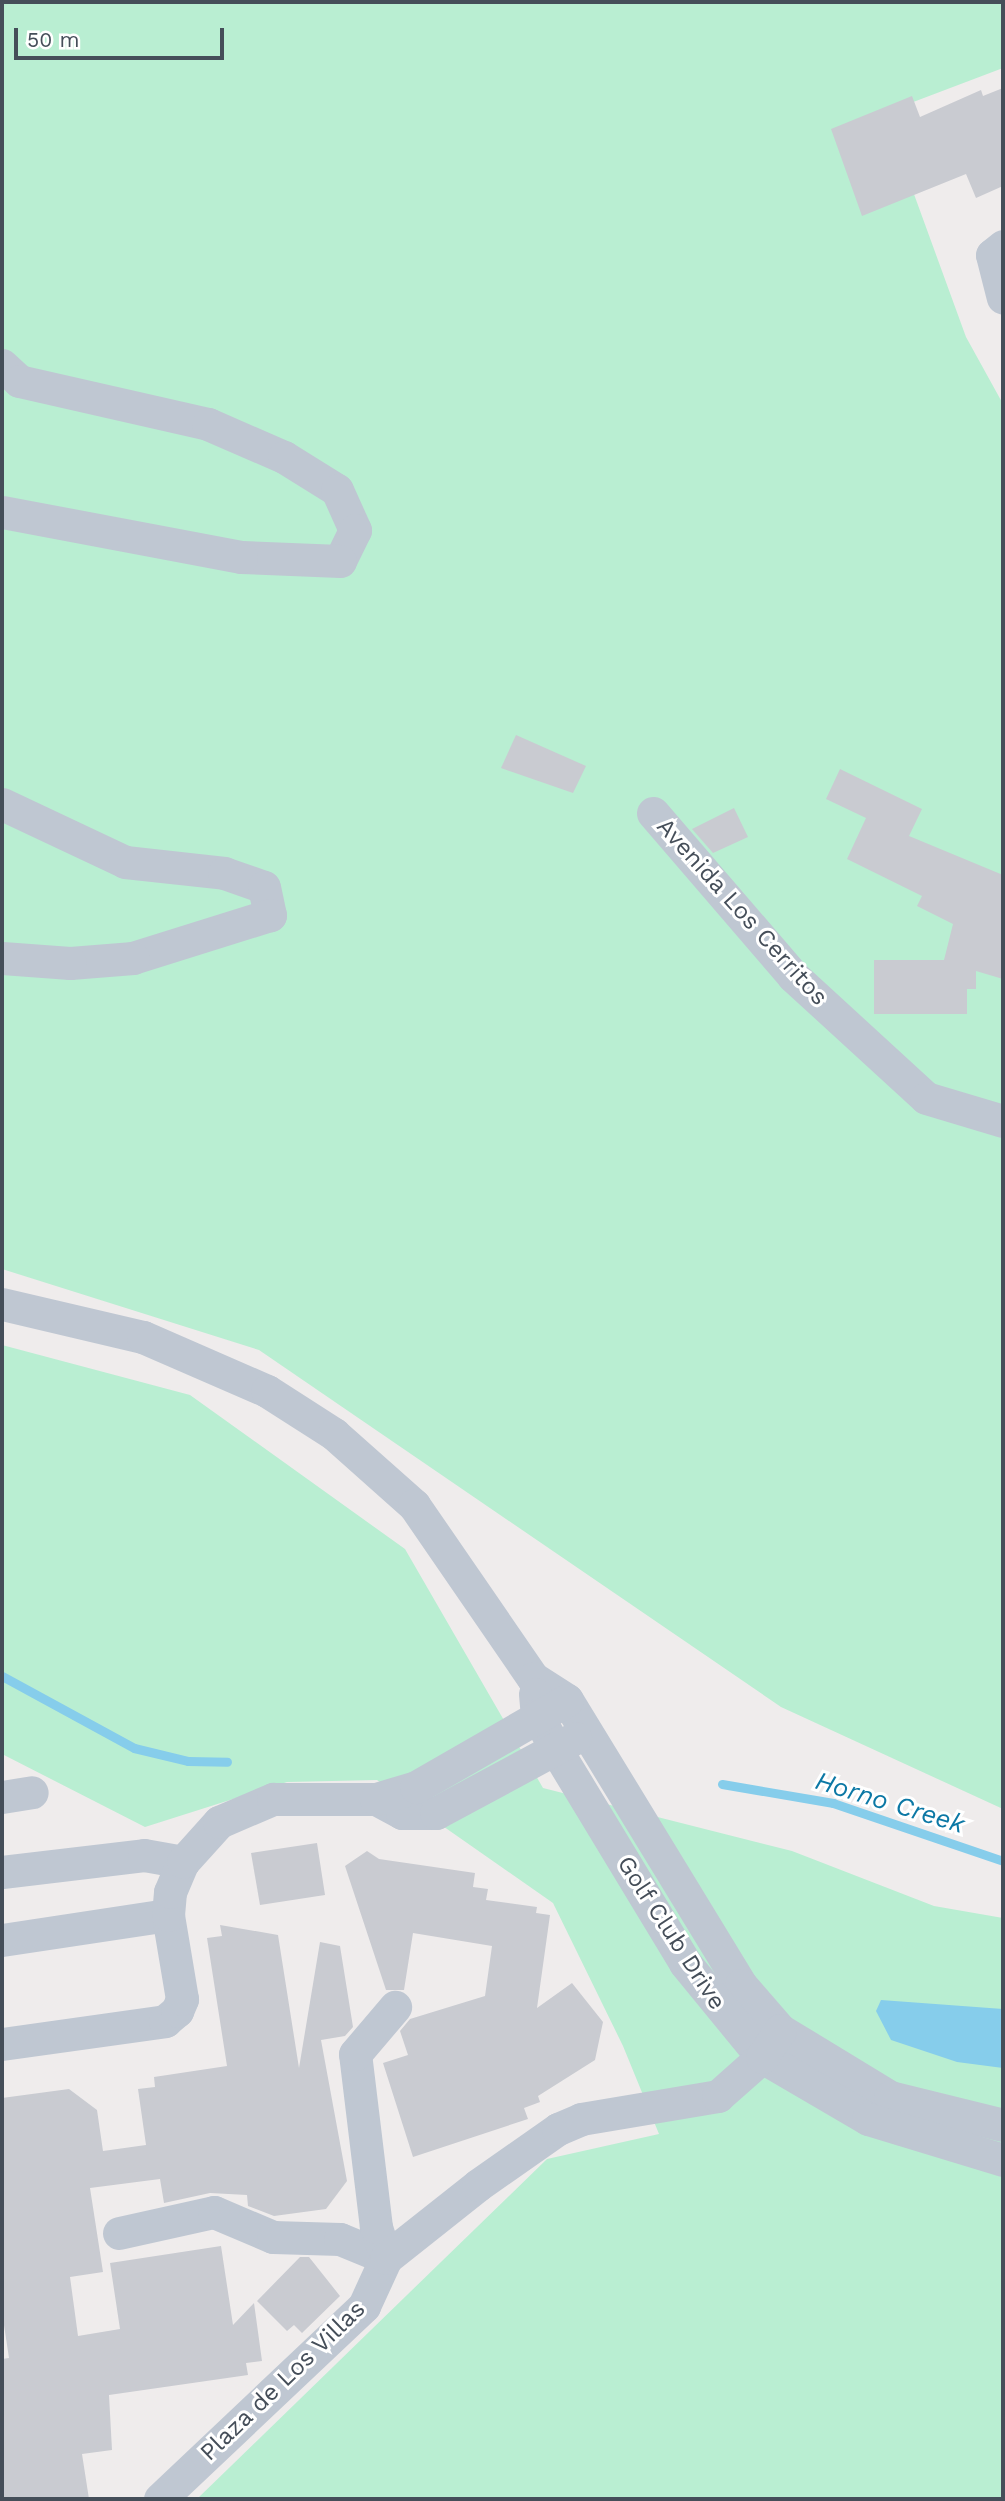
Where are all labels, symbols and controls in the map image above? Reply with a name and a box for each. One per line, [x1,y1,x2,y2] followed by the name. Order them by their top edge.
[18,14,228,58] scale bar
[27,27,79,52] text: 50 m
[650,812,834,1012] street label: Avenida Los Cerritos
[811,1765,969,1841] water label: Horno Creek
[610,1850,732,2016] street label: Golf Club Drive
[194,2294,372,2468] street label: Plaza de Los Villas

